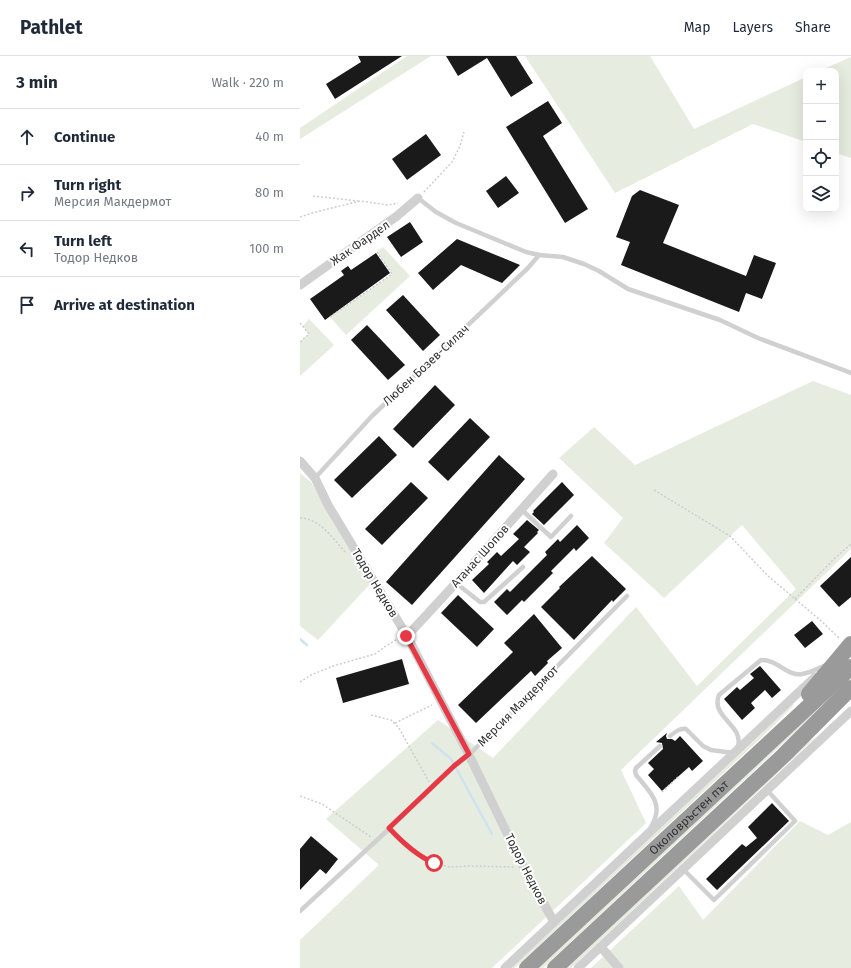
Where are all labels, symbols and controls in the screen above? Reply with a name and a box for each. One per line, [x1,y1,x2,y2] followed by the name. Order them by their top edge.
[20,16,83,39] text: Pathlet
[684,19,710,36] text: Map
[732,19,773,36] text: Layers
[795,19,831,36] text: Share
[803,68,839,212] map controls
[803,68,839,104] button: +
[16,72,58,93] text: 3 min
[212,75,284,90] text: Walk · 220 m
[803,104,839,140] button: −
[16,126,38,148] icon: ahead
[54,128,115,146] text: Continue
[255,129,284,144] text: 40 m
[803,140,839,176] button: locate
[54,176,121,194] text: Turn right
[803,176,839,212] button: layers
[16,182,38,204] icon: right
[255,185,284,200] text: 80 m
[54,194,171,209] text: Мерсия Макдермот
[328,217,392,269] street label: Жак Фардел
[54,232,112,250] text: Turn left
[16,238,38,260] icon: left
[249,241,284,256] text: 100 m
[54,250,138,265] text: Тодор Недков
[16,294,38,316] icon: arrive
[54,296,195,314] text: Arrive at destination
[380,322,472,408] street label: Любен Бозев-Силач
[448,522,512,590] street label: Атанас Шопов
[349,546,401,620] street label: Тодор Недков
[397,627,415,645] route end
[475,662,562,749] street label: Мерсия Макдермот
[646,777,732,858] street label: Околовръстен път
[502,831,550,907] street label: Тодор Недков
[425,854,443,872] route start

